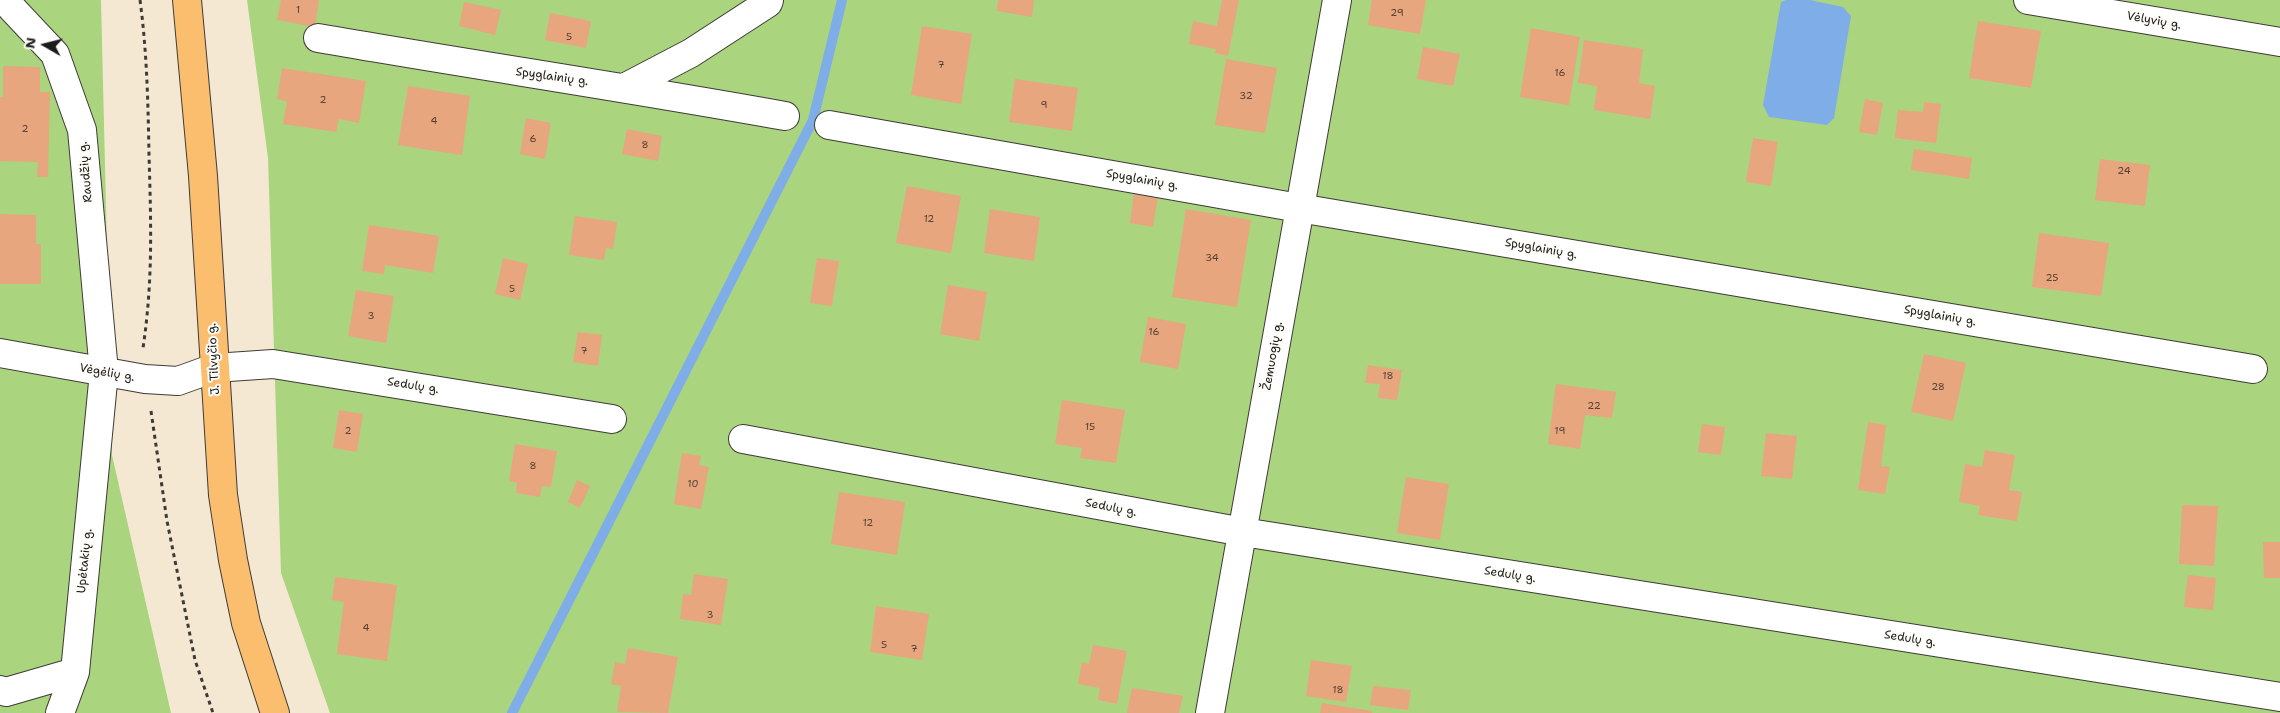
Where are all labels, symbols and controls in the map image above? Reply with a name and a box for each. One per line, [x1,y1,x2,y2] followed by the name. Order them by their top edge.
[296,4,300,16] house number: 1
[1390,7,1404,19] house number: 29
[2126,9,2182,33] street label: Vėlyvių g.
[20,20,70,70] north arrow
[566,31,572,43] house number: 5
[20,36,40,50] text: N
[938,59,944,71] house number: 7
[515,65,589,89] street label: Spyglainių g.
[1555,67,1565,79] house number: 16
[1239,90,1253,102] house number: 32
[320,94,326,106] house number: 2
[1041,99,1047,111] house number: 9
[431,115,437,127] house number: 4
[22,123,28,135] house number: 2
[530,133,536,145] house number: 6
[642,139,648,151] house number: 8
[76,141,96,203] street label: Raudžių g.
[2117,165,2131,177] house number: 24
[1105,167,1179,193] street label: Spyglainių g.
[924,213,934,225] house number: 12
[1504,236,1578,262] street label: Spyglainių g.
[1205,252,1219,264] house number: 34
[2046,272,2058,284] house number: 25
[509,283,515,295] house number: 5
[1903,303,1977,329] street label: Spyglainių g.
[368,310,374,322] house number: 3
[1260,320,1286,392] street label: Žemuogių g.
[205,323,223,395] street label: J. Tilvyčio g.
[1149,326,1159,338] house number: 16
[581,345,587,357] house number: 7
[78,361,136,385] street label: Vėgėlių g.
[1382,370,1394,382] house number: 18
[386,375,440,397] street label: Sedulų g.
[1931,381,1945,393] house number: 28
[1587,400,1601,412] house number: 22
[1085,421,1095,433] house number: 15
[345,425,351,437] house number: 2
[1555,425,1565,437] house number: 19
[530,460,536,472] house number: 8
[688,478,698,490] house number: 10
[1084,496,1138,520] street label: Sedulų g.
[863,517,873,529] house number: 12
[74,528,96,594] street label: Upėtakių g.
[1483,564,1537,586] street label: Sedulų g.
[707,609,713,621] house number: 3
[363,622,369,634] house number: 4
[1883,628,1937,650] street label: Sedulų g.
[881,639,887,651] house number: 5
[911,643,917,655] house number: 7
[1332,684,1344,696] house number: 18

